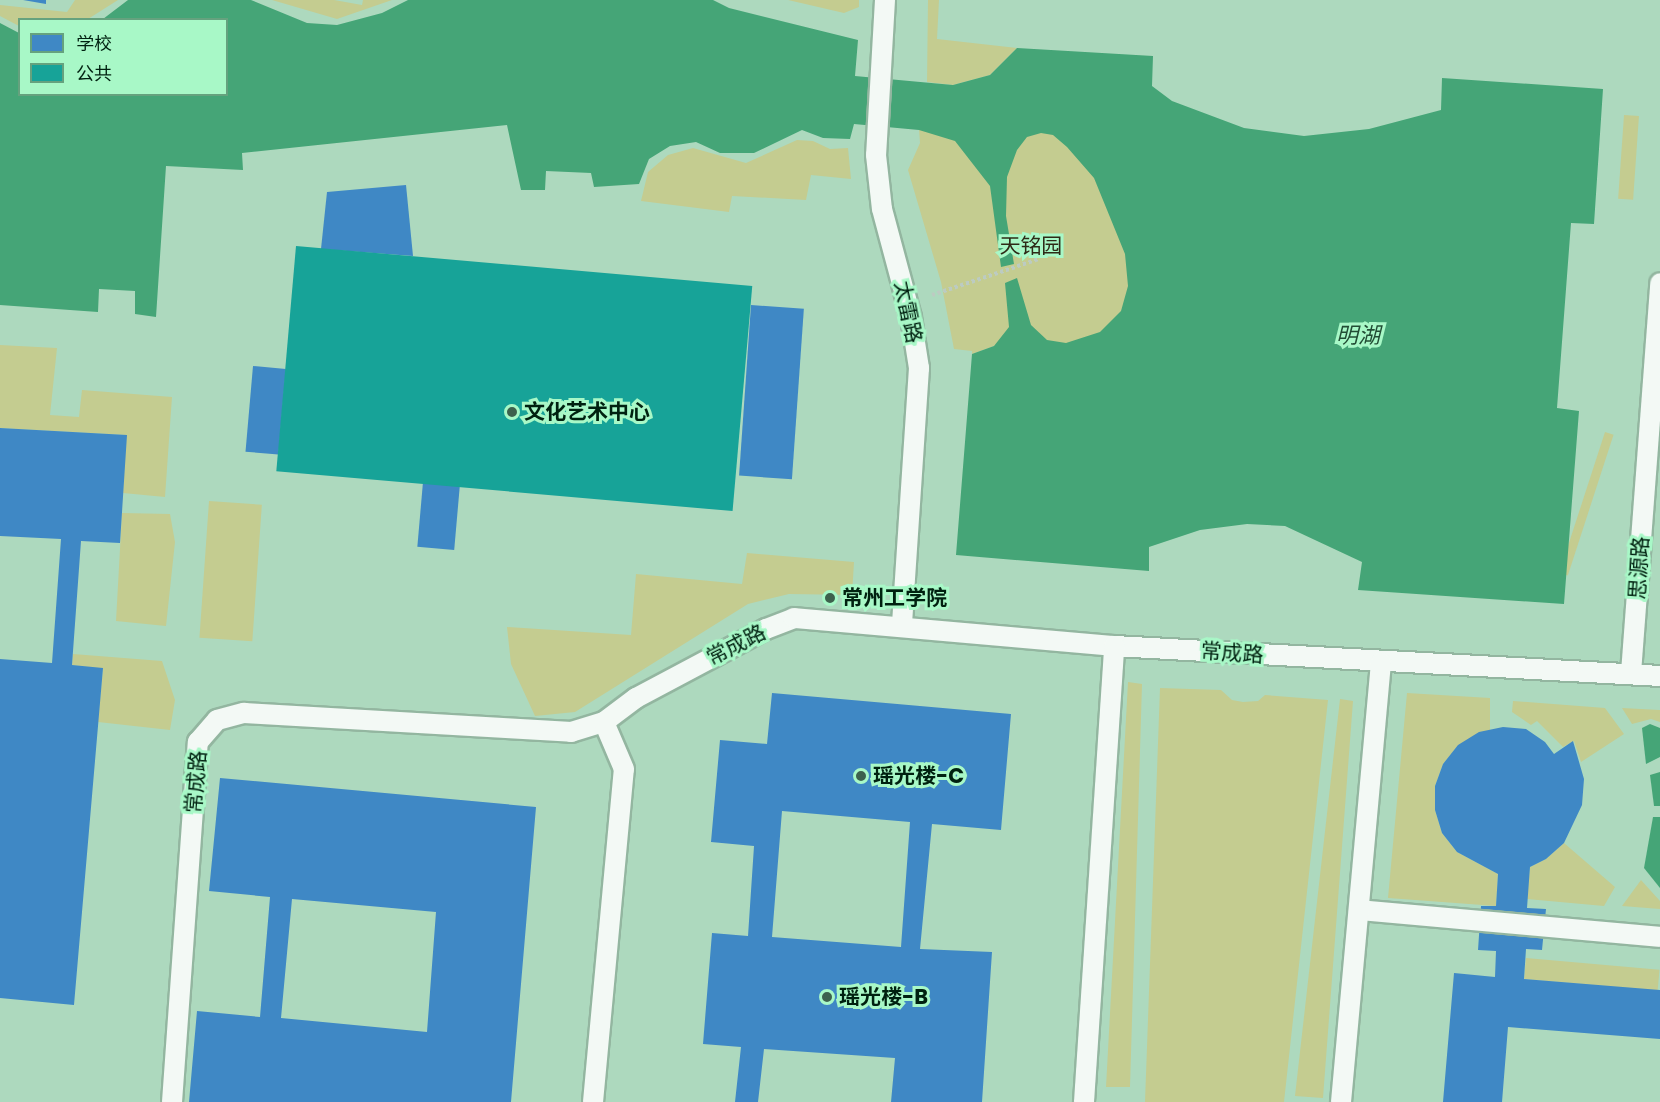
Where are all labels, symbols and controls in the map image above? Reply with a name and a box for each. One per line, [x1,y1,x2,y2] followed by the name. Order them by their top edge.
[18,18,228,96] legend
[76,31,112,56] text: 学校
[76,61,112,86] text: 公共
[1000,233,1062,259] park label: 天铭园
[889,279,927,345] street label: 太雷路
[1336,323,1380,349] water label: 明湖
[524,399,650,425] place label: 文化艺术中心
[505,405,519,419] marker: 文化艺术中心
[1624,536,1654,600] street label: 思源路
[842,585,947,611] place label: 常州工学院
[823,591,837,605] marker: 常州工学院
[702,619,770,671] street label: 常成路
[1200,638,1264,668] street label: 常成路
[181,750,211,814] street label: 常成路
[873,763,964,789] place label: 瑶光楼-C
[854,769,868,783] marker: 瑶光楼-C
[839,984,928,1010] place label: 瑶光楼-B
[820,990,834,1004] marker: 瑶光楼-B

